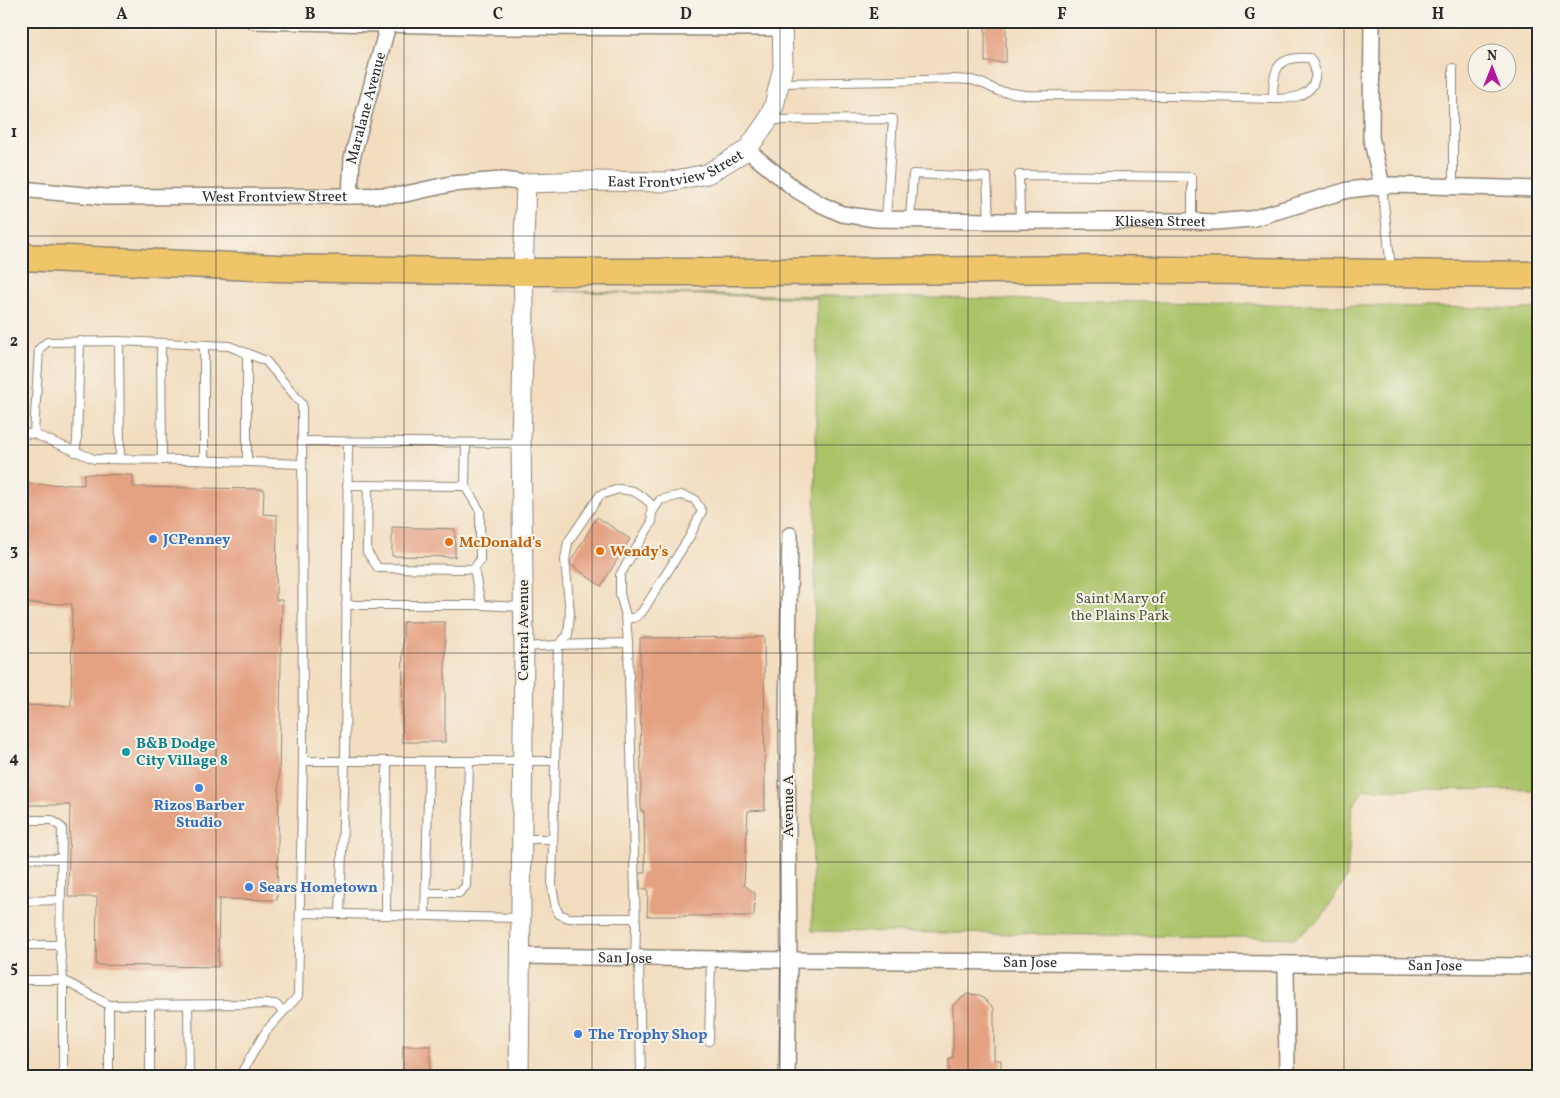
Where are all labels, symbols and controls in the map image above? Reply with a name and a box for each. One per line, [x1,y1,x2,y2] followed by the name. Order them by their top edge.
[116,4,128,26] text: A
[305,4,316,26] text: B
[493,4,503,26] text: C
[680,4,692,26] text: D
[869,4,879,26] text: E
[1057,4,1067,26] text: F
[1244,4,1256,26] text: G
[1432,4,1444,26] text: H
[1468,42,1518,92] north arrow
[1487,47,1497,66] text: N
[342,50,392,167] street label: Maralane Avenue
[11,122,17,144] text: 1
[607,146,748,194] street label: East Frontview Street
[202,187,347,209] street label: West Frontview Street
[1115,212,1206,234] street label: Kliesen Street
[10,331,18,353] text: 2
[162,530,231,551] place label: JCPenney
[147,533,159,545] marker: JCPenney
[459,533,542,554] place label: McDonald's
[443,536,455,548] marker: McDonald's
[10,540,18,562] text: 3
[610,542,669,563] place label: Wendy's
[594,545,606,557] marker: Wendy's
[514,579,535,681] street label: Central Avenue
[1071,589,1169,627] park label: Saint Mary of the Plains Park
[136,734,228,772] place label: B&B Dodge City Village 8
[120,746,132,758] marker: B&B Dodge City Village 8
[9,748,19,770] text: 4
[779,774,800,837] street label: Avenue A
[193,782,205,794] marker: Rizos Barber Studio
[153,796,245,834] place label: Rizos Barber Studio
[259,878,378,899] place label: Sears Hometown
[243,881,255,893] marker: Sears Hometown
[598,948,652,970] street label: San Jose
[1003,953,1057,974] street label: San Jose
[1408,956,1462,977] street label: San Jose
[10,957,18,979] text: 5
[588,1025,707,1046] place label: The Trophy Shop
[572,1028,584,1040] marker: The Trophy Shop

